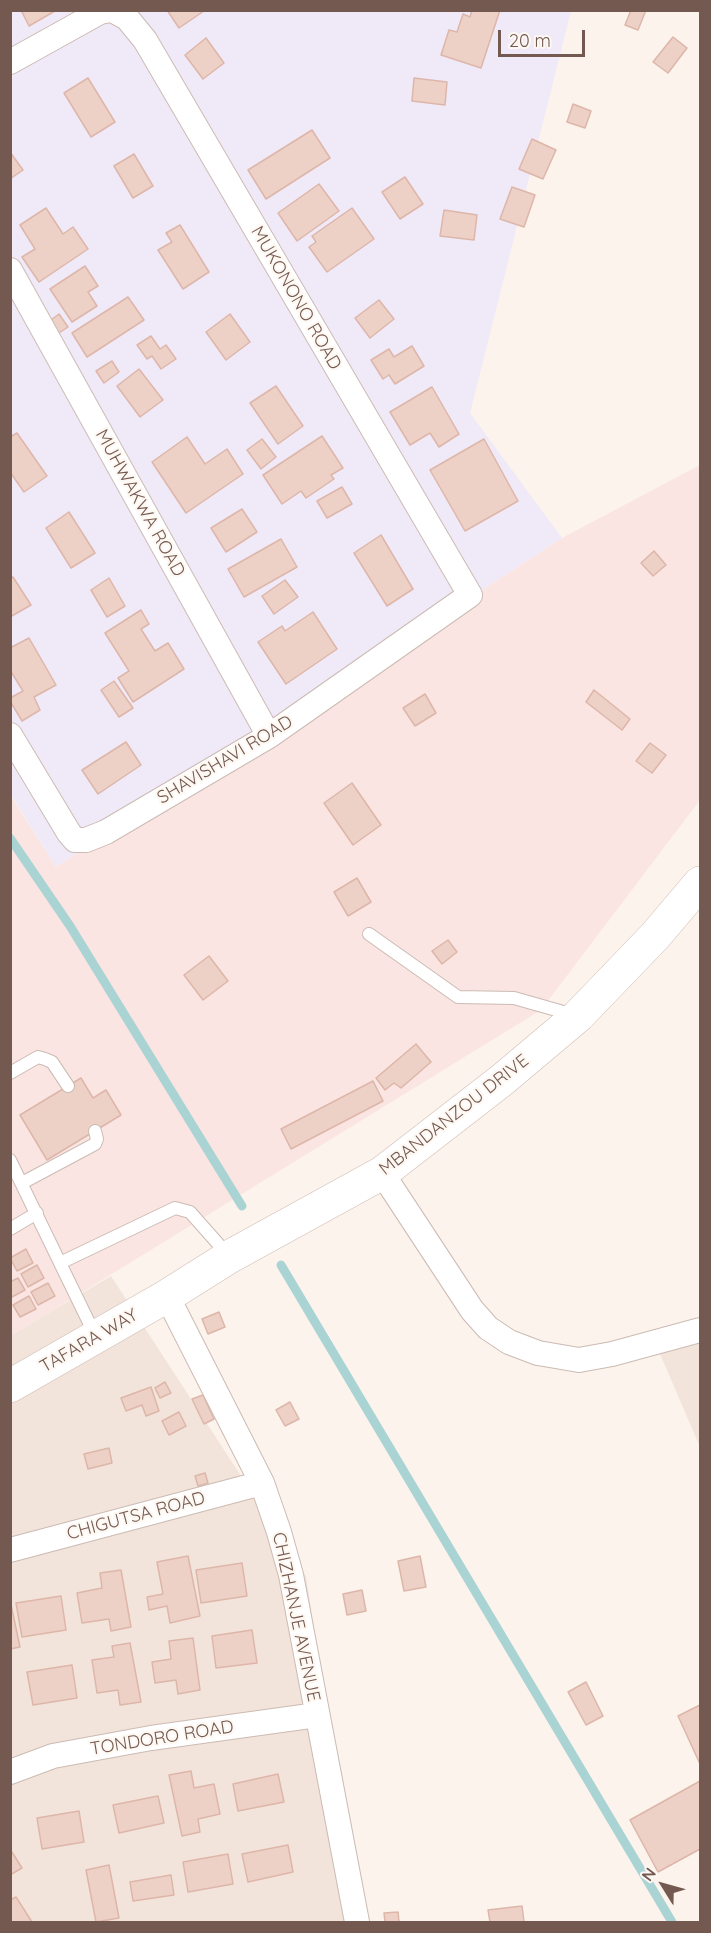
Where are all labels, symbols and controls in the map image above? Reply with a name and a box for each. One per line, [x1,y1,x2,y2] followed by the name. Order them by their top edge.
[501,18,588,56] scale bar
[509,29,551,52] text: 20 m
[246,222,346,374] street label: MUKONONO ROAD
[91,426,189,580] street label: MUHWAKWA ROAD
[153,711,297,809] street label: SHAVISHAVI ROAD
[375,1050,533,1180] street label: MBANDANZOU DRIVE
[36,1304,142,1378] street label: TAFARA WAY
[64,1487,208,1545] street label: CHIGUTSA ROAD
[268,1530,324,1704] street label: CHIZHANJE AVENUE
[89,1716,235,1760] street label: TONDORO ROAD
[633,1855,693,1915] north arrow
[637,1863,660,1885] text: N

